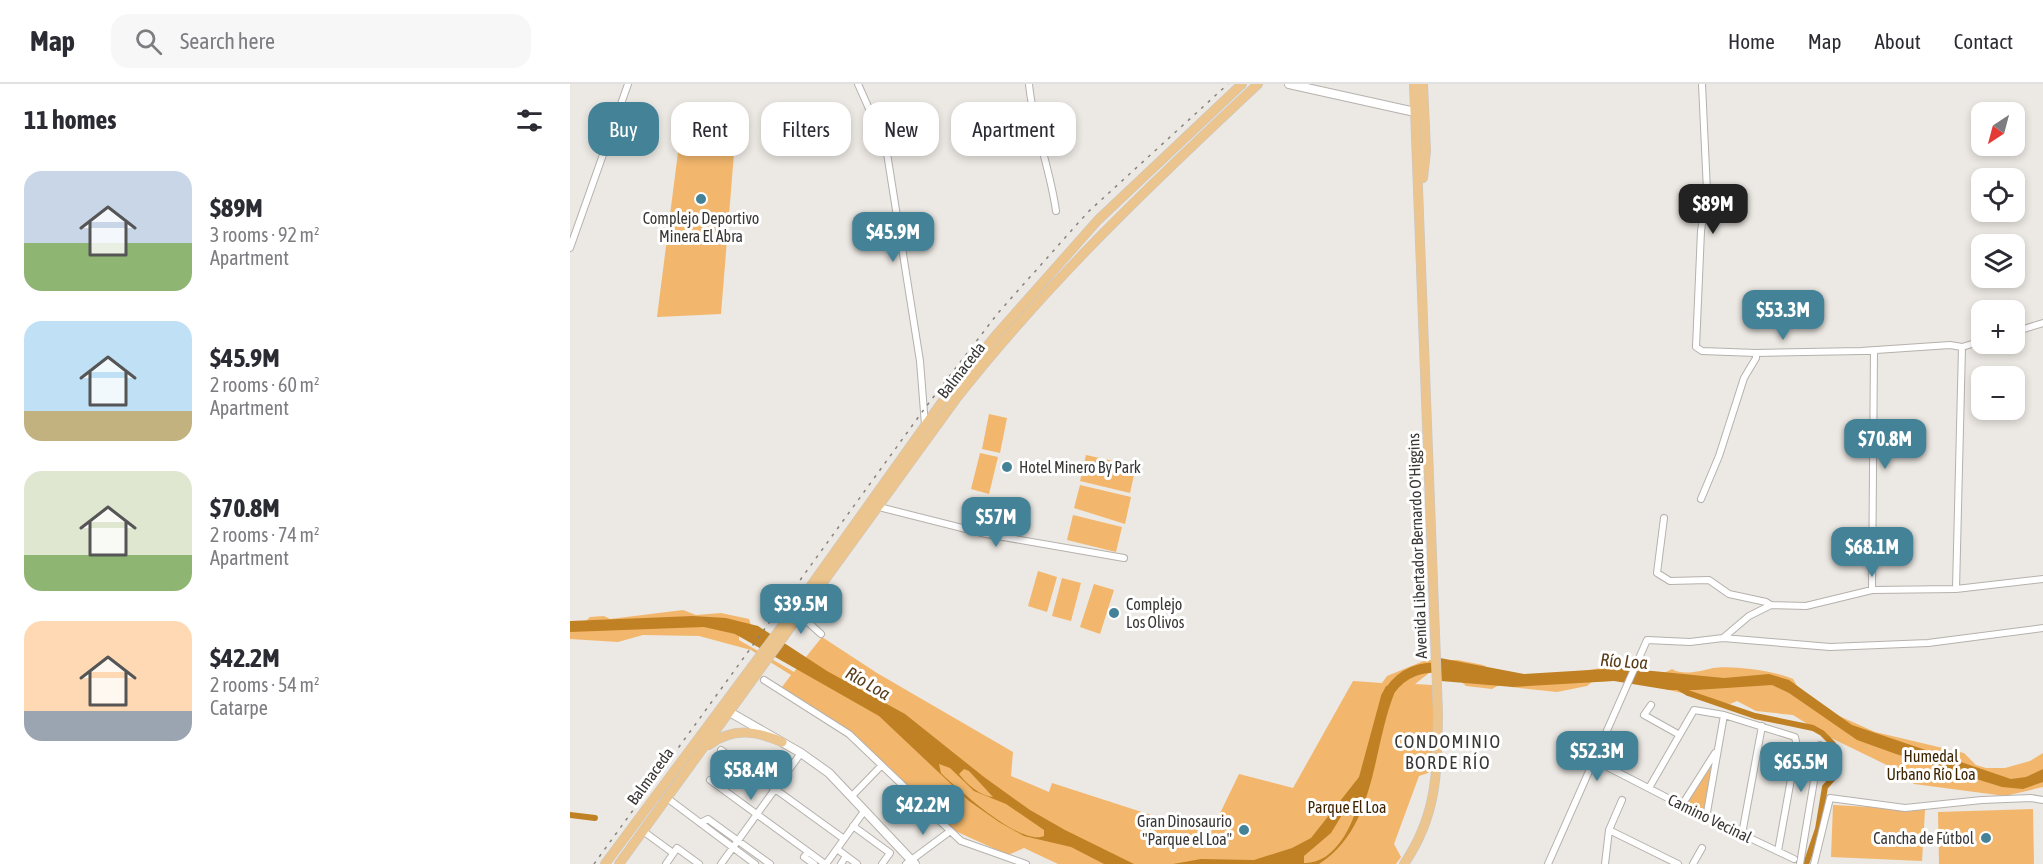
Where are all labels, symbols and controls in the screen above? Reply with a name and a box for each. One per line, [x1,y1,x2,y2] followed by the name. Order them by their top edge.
[111,14,531,68] search box
[30,25,75,57] text: Map
[132,25,165,58] icon: search
[180,28,275,54] text: Search here
[1728,29,1775,53] text: Home
[1808,29,1842,53] text: Map
[1875,29,1921,53] text: About
[1954,29,2013,53] text: Contact
[588,102,659,156] chip: Buy
[671,102,749,156] chip: Rent
[761,102,851,156] chip: Filters
[863,102,939,156] chip: New
[951,102,1076,156] chip: Apartment
[1971,102,2025,156] north arrow
[1971,102,2025,420] map controls
[513,104,546,137] icon: filters
[24,105,117,135] text: 11 homes
[1971,168,2025,222] button: locate
[1677,184,1749,235] pin: $89M
[694,192,708,206] marker: Complejo Deportivo Minera El Abra
[1693,192,1733,215] text: $89M
[210,193,263,223] text: $89M
[72,195,144,267] icon: home
[643,209,759,245] place label: Complejo Deportivo Minera El Abra
[844,212,942,263] pin: $45.9M
[866,220,920,243] text: $45.9M
[210,223,320,246] text: 3 rooms · 92 m²
[1971,234,2025,288] button: layers
[210,246,289,269] text: Apartment
[1734,290,1832,341] pin: $53.3M
[1756,298,1810,321] text: $53.3M
[1971,300,2025,354] button: +
[933,338,989,402] street label: Balmaceda
[210,343,280,373] text: $45.9M
[72,345,144,417] icon: home
[1971,366,2025,420] button: −
[210,373,320,396] text: 2 rooms · 60 m²
[210,396,289,419] text: Apartment
[1836,419,1934,470] pin: $70.8M
[1858,427,1912,450] text: $70.8M
[1404,432,1431,659] street label: Avenida Libertador Bernardo O'Higgins
[1019,458,1141,477] place label: Hotel Minero By Park
[1000,460,1014,474] marker: Hotel Minero By Park
[210,493,280,523] text: $70.8M
[72,495,144,567] icon: home
[960,497,1032,548] pin: $57M
[976,505,1016,528] text: $57M
[210,523,320,546] text: 2 rooms · 74 m²
[1823,527,1921,578] pin: $68.1M
[1845,535,1899,558] text: $68.1M
[210,546,289,569] text: Apartment
[752,584,850,635] pin: $39.5M
[774,592,828,615] text: $39.5M
[1126,595,1185,631] place label: Complejo Los Olivos
[1107,606,1121,620] marker: Complejo Los Olivos
[210,643,280,673] text: $42.2M
[72,645,144,717] icon: home
[1599,649,1649,673] water label: Río Loa
[842,662,895,704] water label: Río Loa
[210,673,320,696] text: 2 rooms · 54 m²
[210,696,268,719] text: Catarpe
[1395,731,1501,773] district label: CONDOMINIO BORDE RÍO
[1548,731,1646,782] pin: $52.3M
[1570,739,1624,762] text: $52.3M
[1752,742,1850,793] pin: $65.5M
[623,744,677,808] street label: Balmaceda
[1886,747,1976,783] park label: Humedal Urbano Río Loa
[702,750,800,801] pin: $58.4M
[1774,750,1828,773] text: $65.5M
[724,758,778,781] text: $58.4M
[874,785,972,836] pin: $42.2M
[1665,790,1755,846] street label: Camino Vecinal
[896,793,950,816] text: $42.2M
[1308,798,1386,817] park label: Parque El Loa
[1137,812,1232,849] place label: Gran Dinosaurio "Parque el Loa"
[1237,823,1251,837] marker: Gran Dinosaurio "Parque el Loa"
[1873,829,1975,847] place label: Cancha de Fútbol
[1979,831,1993,845] marker: Cancha de Fútbol

